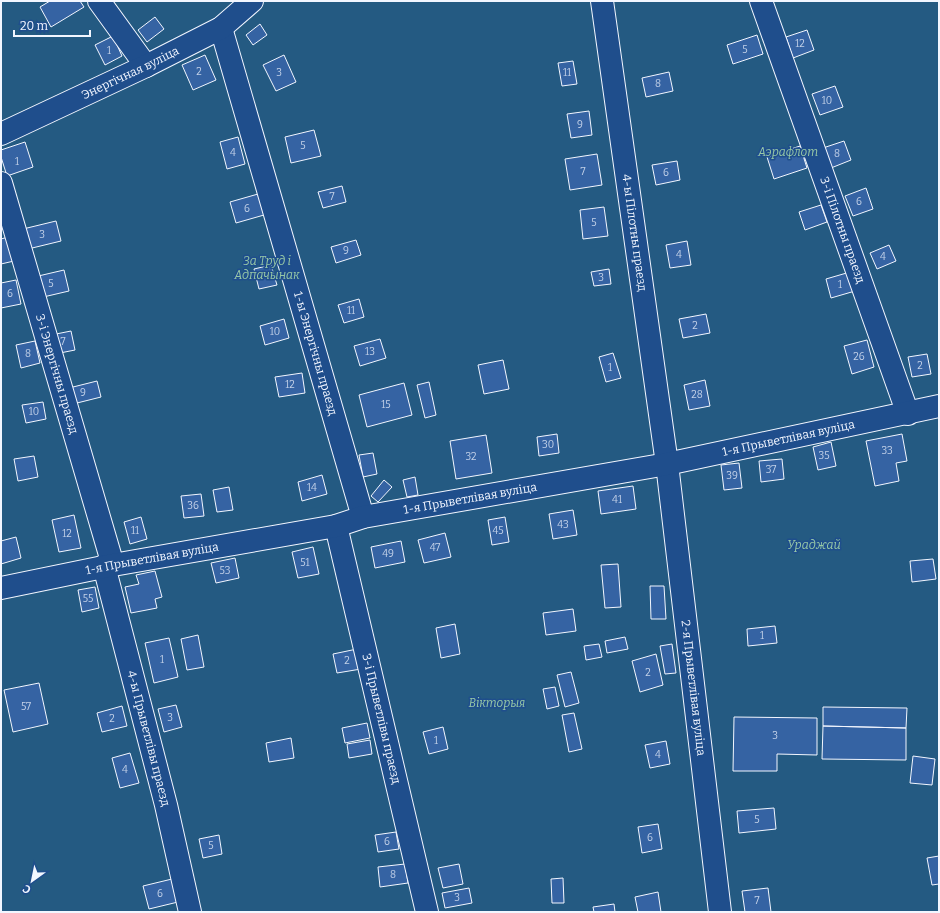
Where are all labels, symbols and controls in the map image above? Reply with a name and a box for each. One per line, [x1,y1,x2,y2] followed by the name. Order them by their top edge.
[14,12,90,38] scale bar
[20,19,49,33] text: 20 m
[795,38,805,50] house number: 12
[79,43,182,102] street label: Энергічная вуліца
[742,44,748,56] house number: 5
[107,45,111,57] house number: 1
[196,66,202,78] house number: 2
[276,67,282,79] house number: 3
[563,67,571,79] house number: 11
[655,78,661,90] house number: 8
[822,95,832,107] house number: 10
[577,119,583,131] house number: 9
[300,140,306,152] house number: 5
[757,145,818,159] park label: Аэрафлот
[230,147,236,159] house number: 4
[834,148,840,160] house number: 8
[15,156,19,168] house number: 1
[580,166,586,178] house number: 7
[663,167,669,179] house number: 6
[619,173,650,292] street label: 4-ы Пілотны праезд
[817,175,868,285] street label: 3-і Пілотны праезд
[329,191,335,203] house number: 7
[856,196,862,208] house number: 6
[244,203,250,215] house number: 6
[591,217,597,229] house number: 5
[39,229,45,241] house number: 3
[343,245,349,257] house number: 9
[676,249,682,261] house number: 4
[880,251,886,263] house number: 4
[233,254,300,282] park label: За Труд і Адпачынак
[598,272,604,284] house number: 3
[48,278,54,290] house number: 5
[838,279,842,291] house number: 1
[7,288,13,300] house number: 6
[291,290,340,417] street label: 1-ы Энергічны праезд
[347,305,355,317] house number: 11
[33,312,81,436] street label: 3-і Энергічны праезд
[692,320,698,332] house number: 2
[270,326,280,338] house number: 10
[60,336,66,348] house number: 7
[365,346,375,358] house number: 13
[25,348,31,360] house number: 8
[853,351,865,363] house number: 26
[917,360,923,372] house number: 2
[608,362,612,374] house number: 1
[285,379,295,391] house number: 12
[80,387,86,399] house number: 9
[691,389,703,401] house number: 28
[381,399,391,411] house number: 15
[29,406,39,418] house number: 10
[721,417,856,459] street label: 1-я Прыветлівая вуліца
[542,439,554,451] house number: 30
[881,445,893,457] house number: 33
[818,450,830,462] house number: 35
[465,451,477,463] house number: 32
[766,464,776,476] house number: 37
[726,470,738,482] house number: 39
[402,480,538,517] street label: 1-я Прыветлівая вуліца
[307,482,317,494] house number: 14
[612,494,622,506] house number: 41
[187,500,199,512] house number: 36
[557,519,569,531] house number: 43
[131,525,139,537] house number: 11
[492,525,504,537] house number: 45
[62,528,72,540] house number: 12
[787,538,841,552] park label: Ураджай
[84,540,220,577] street label: 1-я Прыветлівая вуліца
[430,542,440,554] house number: 47
[382,548,394,560] house number: 49
[300,557,310,569] house number: 51
[220,565,231,577] house number: 53
[83,593,93,605] house number: 55
[679,619,709,757] street label: 2-я Прыветлівая вуліца
[760,630,764,642] house number: 1
[359,652,404,785] street label: 3-і Прыветлівы праезд
[160,654,164,666] house number: 1
[344,655,350,667] house number: 2
[645,667,651,679] house number: 2
[124,670,172,808] street label: 4-ы Прыветлівы праезд
[469,696,525,710] park label: Вікторыя
[21,701,31,713] house number: 57
[167,712,173,724] house number: 3
[109,713,115,725] house number: 2
[772,730,778,742] house number: 3
[434,735,438,747] house number: 1
[655,749,661,761] house number: 4
[122,764,128,776] house number: 4
[754,814,760,826] house number: 5
[647,832,653,844] house number: 6
[384,836,390,848] house number: 6
[208,840,214,852] house number: 5
[12,861,52,901] north arrow
[390,869,396,881] house number: 8
[20,882,33,896] text: С
[157,888,163,900] house number: 6
[454,892,460,904] house number: 3
[754,895,760,907] house number: 7

